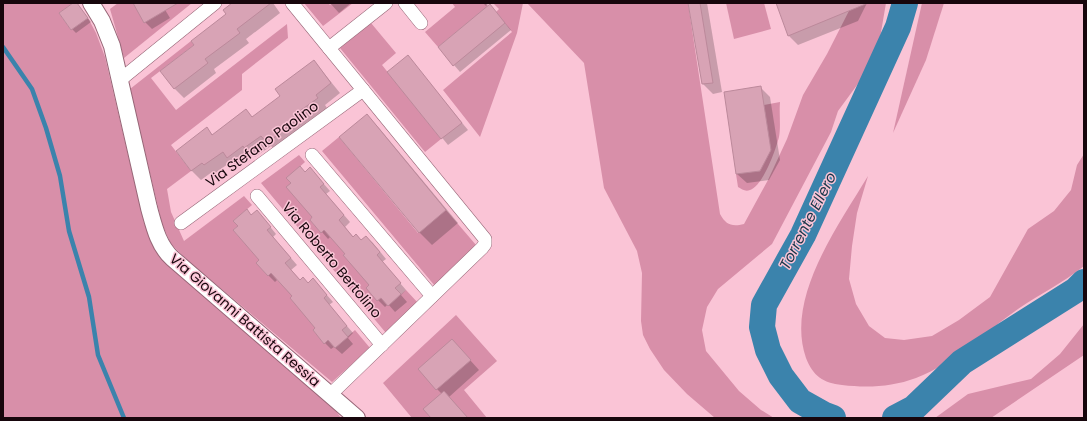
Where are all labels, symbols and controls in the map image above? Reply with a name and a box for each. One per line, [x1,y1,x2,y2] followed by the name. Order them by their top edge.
[201,96,323,192] street label: Via Stefano Paolino
[774,169,841,273] water label: Torrente Ellero
[277,198,387,322] street label: Via Roberto Bertolino
[165,249,325,391] street label: Via Giovanni Battista Ressia

